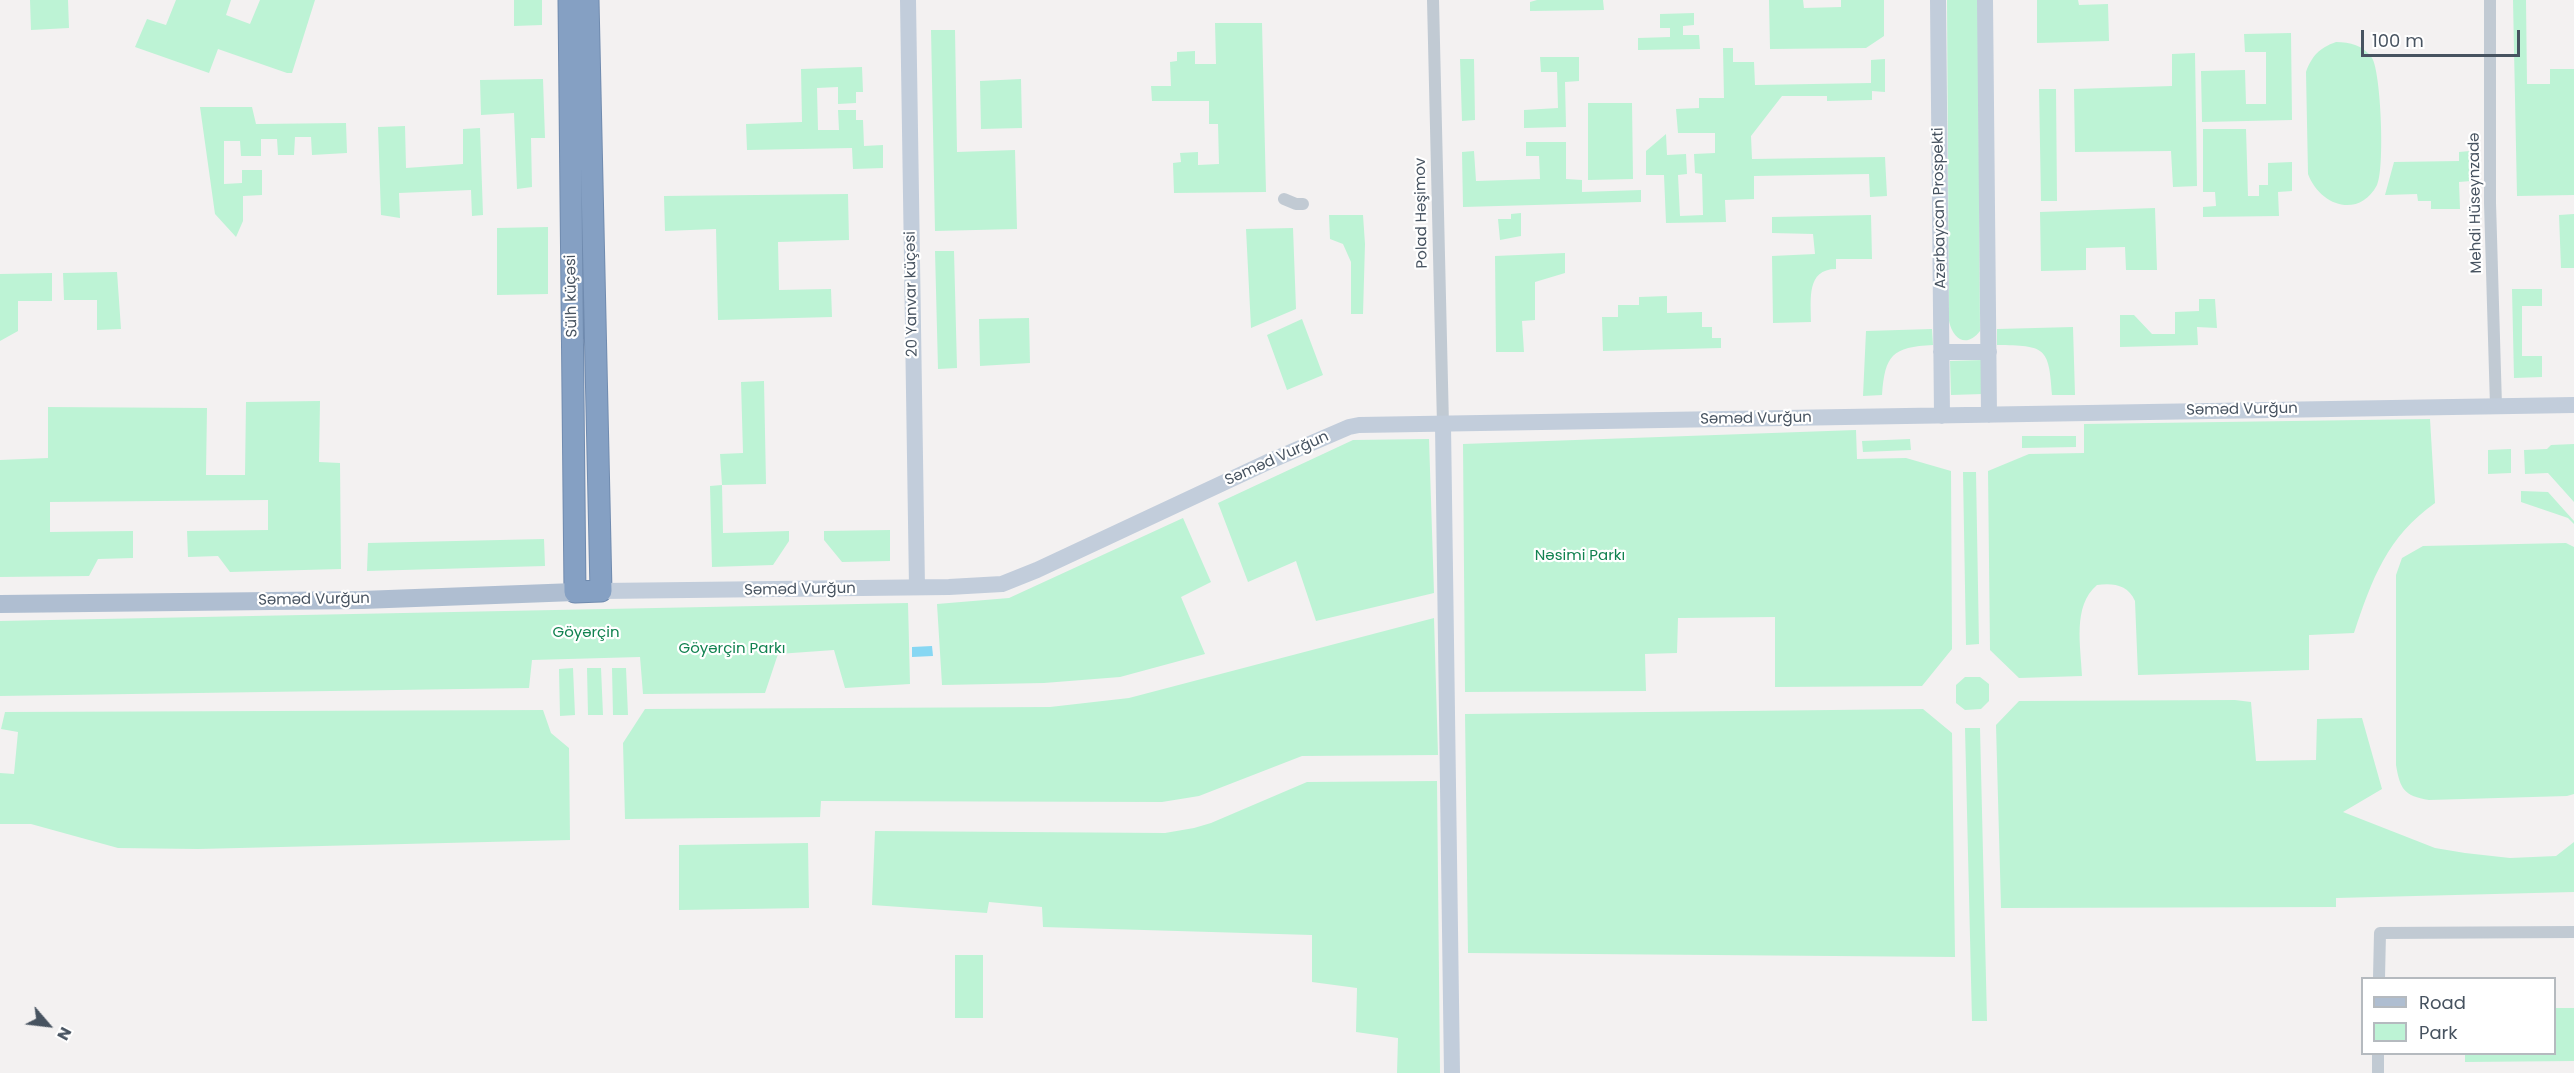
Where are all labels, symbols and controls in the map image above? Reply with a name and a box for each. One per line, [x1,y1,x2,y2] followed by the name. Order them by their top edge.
[2364,18,2523,56] scale bar
[2372,28,2424,53] text: 100 m
[1930,127,1950,289] street label: Azərbaycan Prospekti
[2466,132,2486,274] street label: Mehdi Hüseynzadə
[1412,157,1432,269] street label: Polad Həşimov
[902,231,922,357] street label: 20 Yanvar küçəsi
[562,254,582,338] street label: Sülh küçəsi
[2186,400,2298,420] street label: Səməd Vurğun
[1700,409,1812,429] street label: Səməd Vurğun
[1222,428,1332,490] street label: Səməd Vurğun
[1535,547,1625,565] park label: Nəsimi Parkı
[744,580,856,600] street label: Səməd Vurğun
[258,590,370,610] street label: Səməd Vurğun
[552,624,620,642] park label: Göyərçin
[679,640,785,658] park label: Göyərçin Parkı
[2361,977,2556,1055] legend
[2419,990,2466,1015] text: Road
[18,995,78,1055] north arrow
[2419,1020,2458,1045] text: Park
[51,1023,77,1044] text: N

